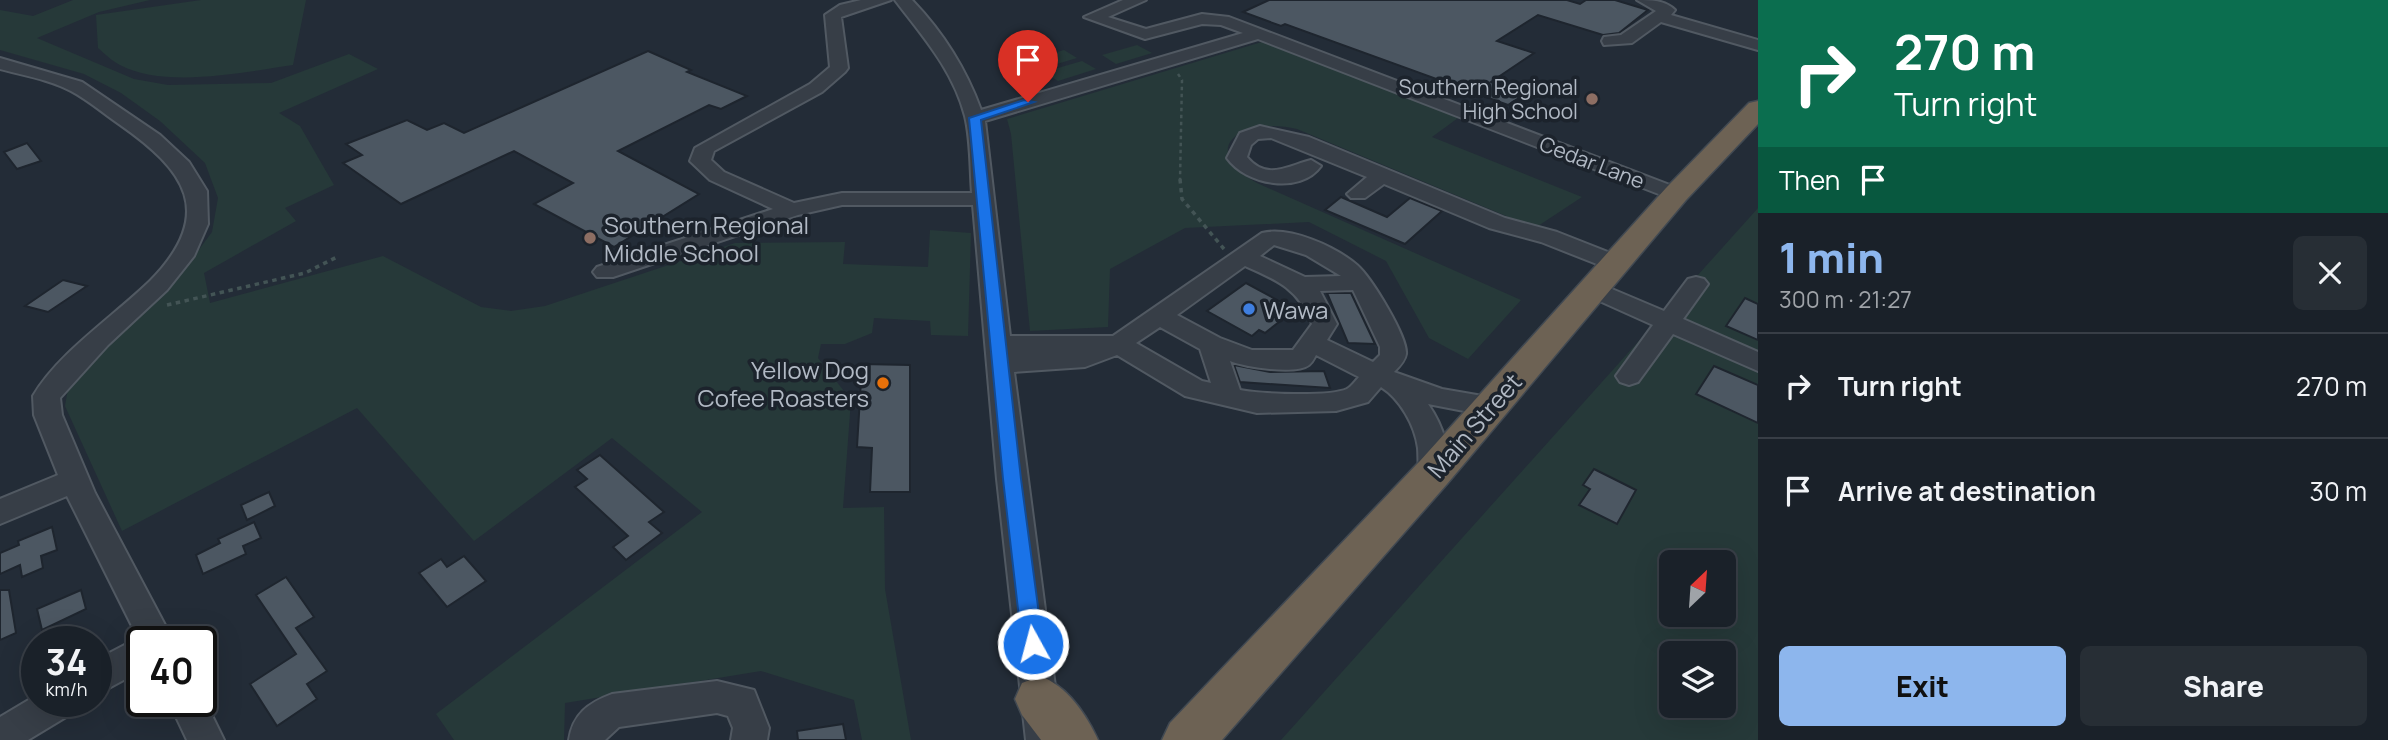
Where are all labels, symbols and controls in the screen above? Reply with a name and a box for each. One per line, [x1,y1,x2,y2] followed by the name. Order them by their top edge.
[1894,18,2035,85] text: 270 m
[1779,28,1870,119] icon: right
[998,30,1058,102] pin
[1009,41,1047,79] icon: arrive
[1398,73,1578,125] place label: Southern Regional High School
[1894,82,2037,126] text: Turn right
[1584,91,1600,107] marker: Southern Regional High School
[1536,129,1648,195] street label: Cedar Lane
[1854,161,1892,199] icon: arrive
[1779,162,1840,198] text: Then
[604,208,809,269] place label: Southern Regional Middle School
[1779,228,1884,286] text: 1 min
[582,230,598,246] marker: Southern Regional Middle School
[2293,236,2367,310] button: close
[1779,283,1912,315] text: 300 m · 21:27
[1263,293,1328,326] place label: Wawa
[1241,301,1257,317] marker: Wawa
[698,353,869,414] place label: Yellow Dog Cofee Roasters
[1419,366,1529,484] street label: Main Street
[1779,367,1817,405] icon: right
[1838,368,1962,404] text: Turn right
[2296,368,2367,404] text: 270 m
[875,375,891,391] marker: Yellow Dog Cofee Roasters
[1779,472,1817,510] icon: arrive
[1838,473,2096,509] text: Arrive at destination
[2310,473,2367,509] text: 30 m
[1659,550,1736,626] north arrow
[1659,550,1736,718] map controls
[996,607,1070,681] position arrow
[126,626,217,717] speed limit sign: 40
[46,638,87,686] text: 34
[1659,641,1736,718] button: layers
[1779,646,2066,726] button: Exit
[2080,646,2367,726] button: Share
[46,677,87,701] text: km/h

